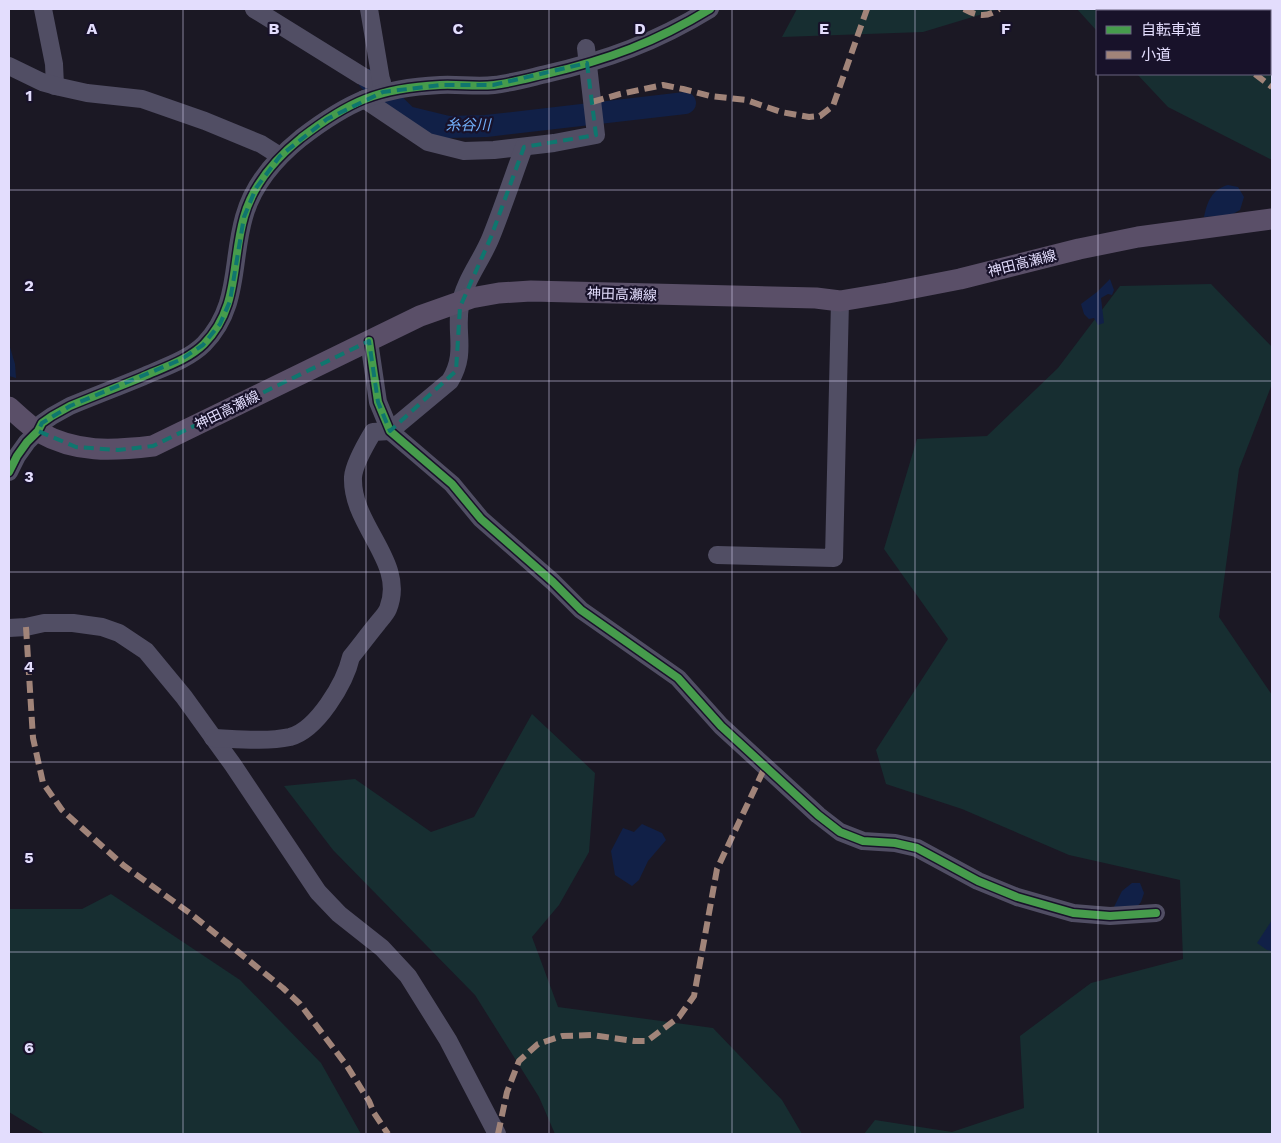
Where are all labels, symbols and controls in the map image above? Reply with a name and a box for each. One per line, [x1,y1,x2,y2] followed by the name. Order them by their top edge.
[1096,10,1271,75] legend
[87,19,98,38] text: A
[269,19,280,38] text: B
[453,19,464,38] text: C
[634,19,646,38] text: D
[819,19,829,38] text: E
[1001,19,1011,38] text: F
[1141,21,1201,39] text: 自転車道
[1141,46,1171,64] text: 小道
[26,86,32,105] text: 1
[445,116,492,134] water label: 糸谷川
[986,247,1058,279] street label: 神田高瀬線
[24,276,34,295] text: 2
[587,285,657,303] street label: 神田高瀬線
[192,387,262,433] street label: 神田高瀬線
[24,467,34,486] text: 3
[24,657,34,676] text: 4
[24,848,34,867] text: 5
[24,1038,34,1057] text: 6

